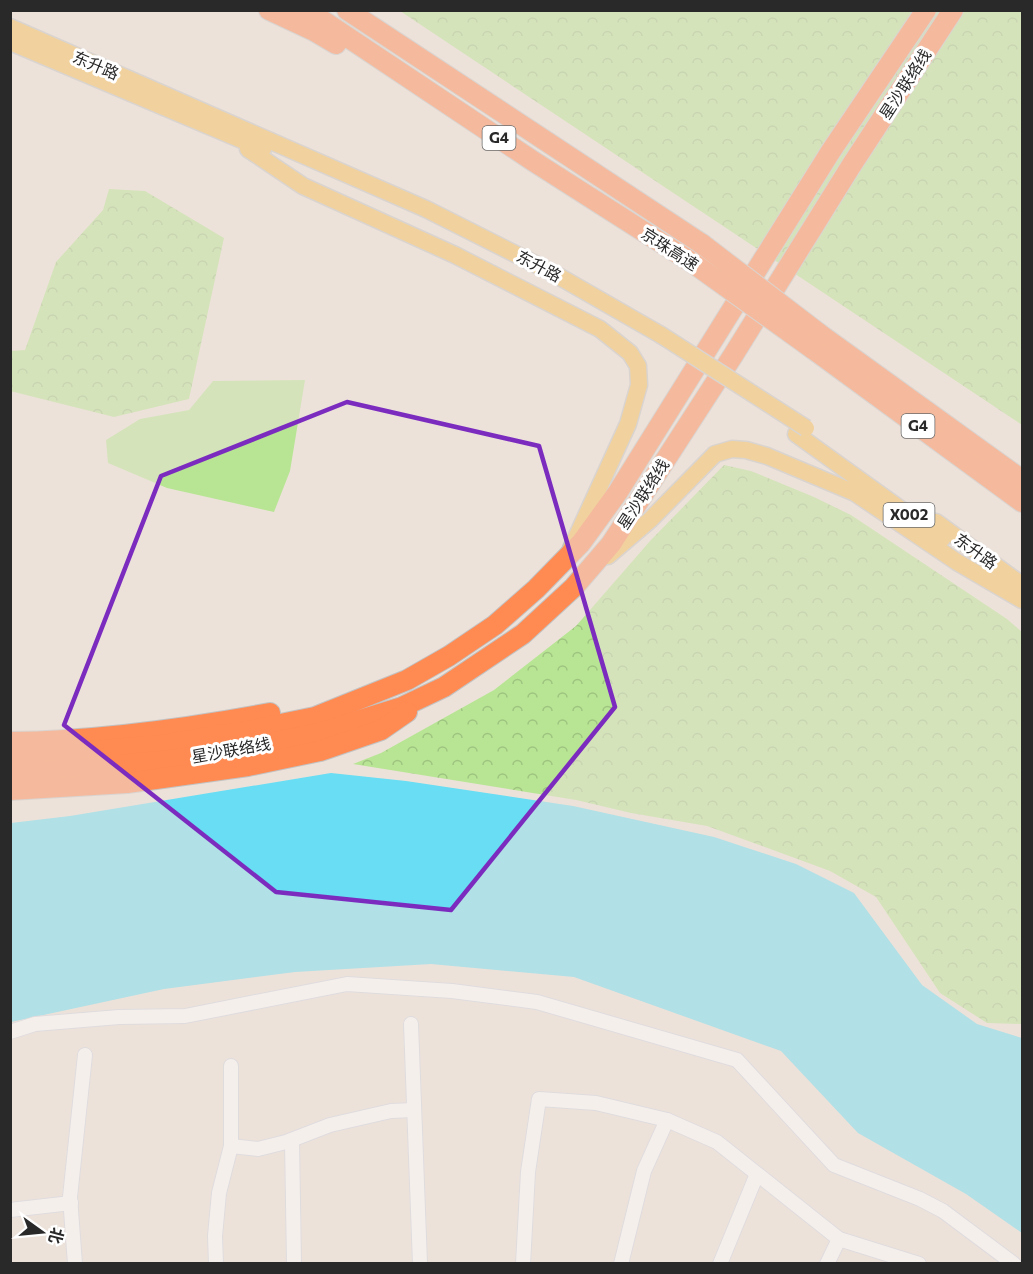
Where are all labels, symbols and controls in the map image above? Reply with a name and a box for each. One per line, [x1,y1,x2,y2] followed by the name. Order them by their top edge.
[875,45,934,122] street label: 星沙联络线
[70,46,122,83] street label: 东升路
[482,126,516,150] road number: G4
[638,223,702,274] street label: 京珠高速
[514,246,565,285] street label: 东升路
[902,414,934,438] road number: G4
[613,455,672,532] street label: 星沙联络线
[884,503,934,527] road number: X002
[951,529,1001,572] street label: 东升路
[190,733,272,766] street label: 星沙联络线
[12,1202,72,1262] north arrow
[46,1226,68,1246] text: 北

